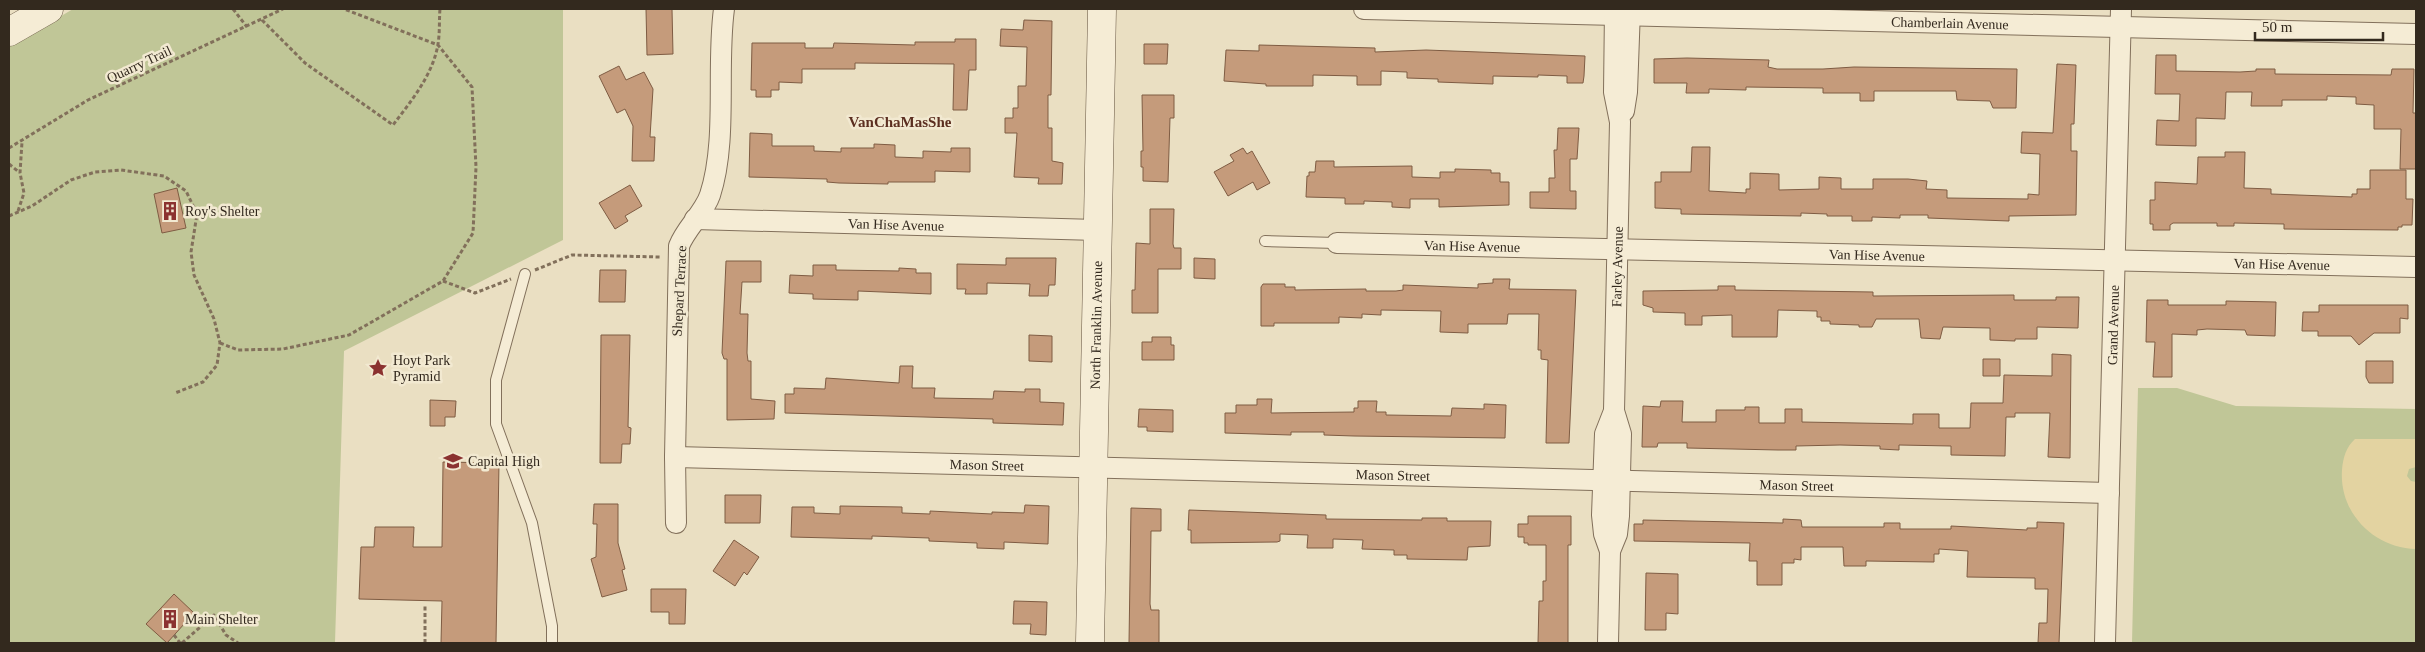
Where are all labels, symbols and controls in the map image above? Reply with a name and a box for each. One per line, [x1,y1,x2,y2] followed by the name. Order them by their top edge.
[2255,10,2382,42] scale bar
[1891,15,2009,32] street label: Chamberlain Avenue
[2262,19,2293,35] text: 50 m
[104,43,174,86] street label: Quarry Trail
[849,114,952,130] district label: VanChaMasShe
[159,200,181,222] building icon: Roy's Shelter
[185,204,260,219] place label: Roy's Shelter
[848,216,944,234] street label: Van Hise Avenue
[1609,226,1626,307] street label: Farley Avenue
[1424,238,1520,255] street label: Van Hise Avenue
[670,245,689,337] street label: Shepard Terrace
[1829,247,1925,264] street label: Van Hise Avenue
[2233,256,2330,273] street label: Van Hise Avenue
[1088,260,1105,390] street label: North Franklin Avenue
[2105,285,2122,365] street label: Grand Avenue
[393,353,450,384] place label: Hoyt Park Pyramid
[367,357,389,379] place icon: Hoyt Park Pyramid
[442,450,464,472] school or university icon: Capital High
[468,454,540,469] place label: Capital High
[950,457,1024,474] street label: Mason Street
[1355,467,1430,484] street label: Mason Street
[1759,477,1834,494] street label: Mason Street
[159,608,181,630] building icon: Main Shelter
[185,612,258,627] place label: Main Shelter

